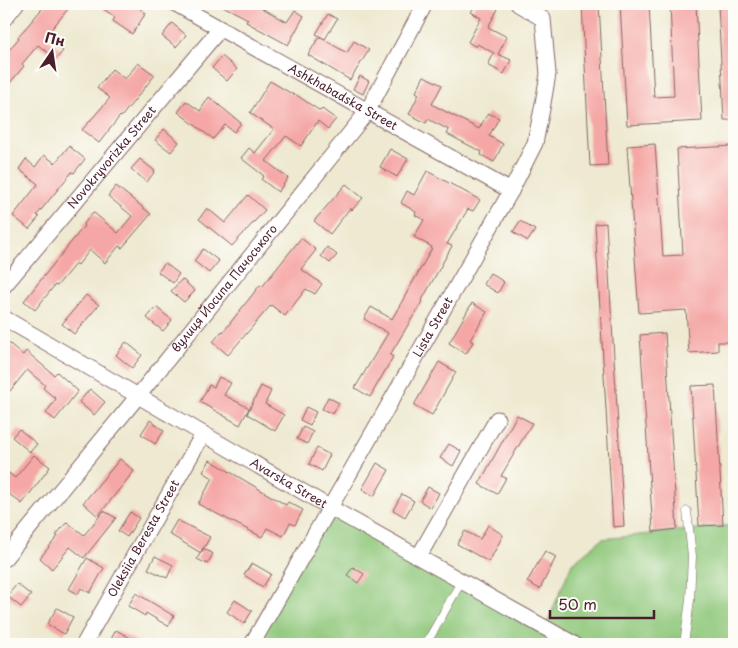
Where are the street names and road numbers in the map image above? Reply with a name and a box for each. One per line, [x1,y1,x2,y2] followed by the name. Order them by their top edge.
[285,59,402,134] street label: Ashkhabadska Street
[63,101,160,212] street label: Novokryvorizka Street
[167,220,281,356] street label: вулиця Йосипа Пачоського
[408,293,457,360] street label: Lista Street
[247,453,331,512] street label: Avarska Street
[102,476,183,600] street label: Oleksiia Beresta Street

